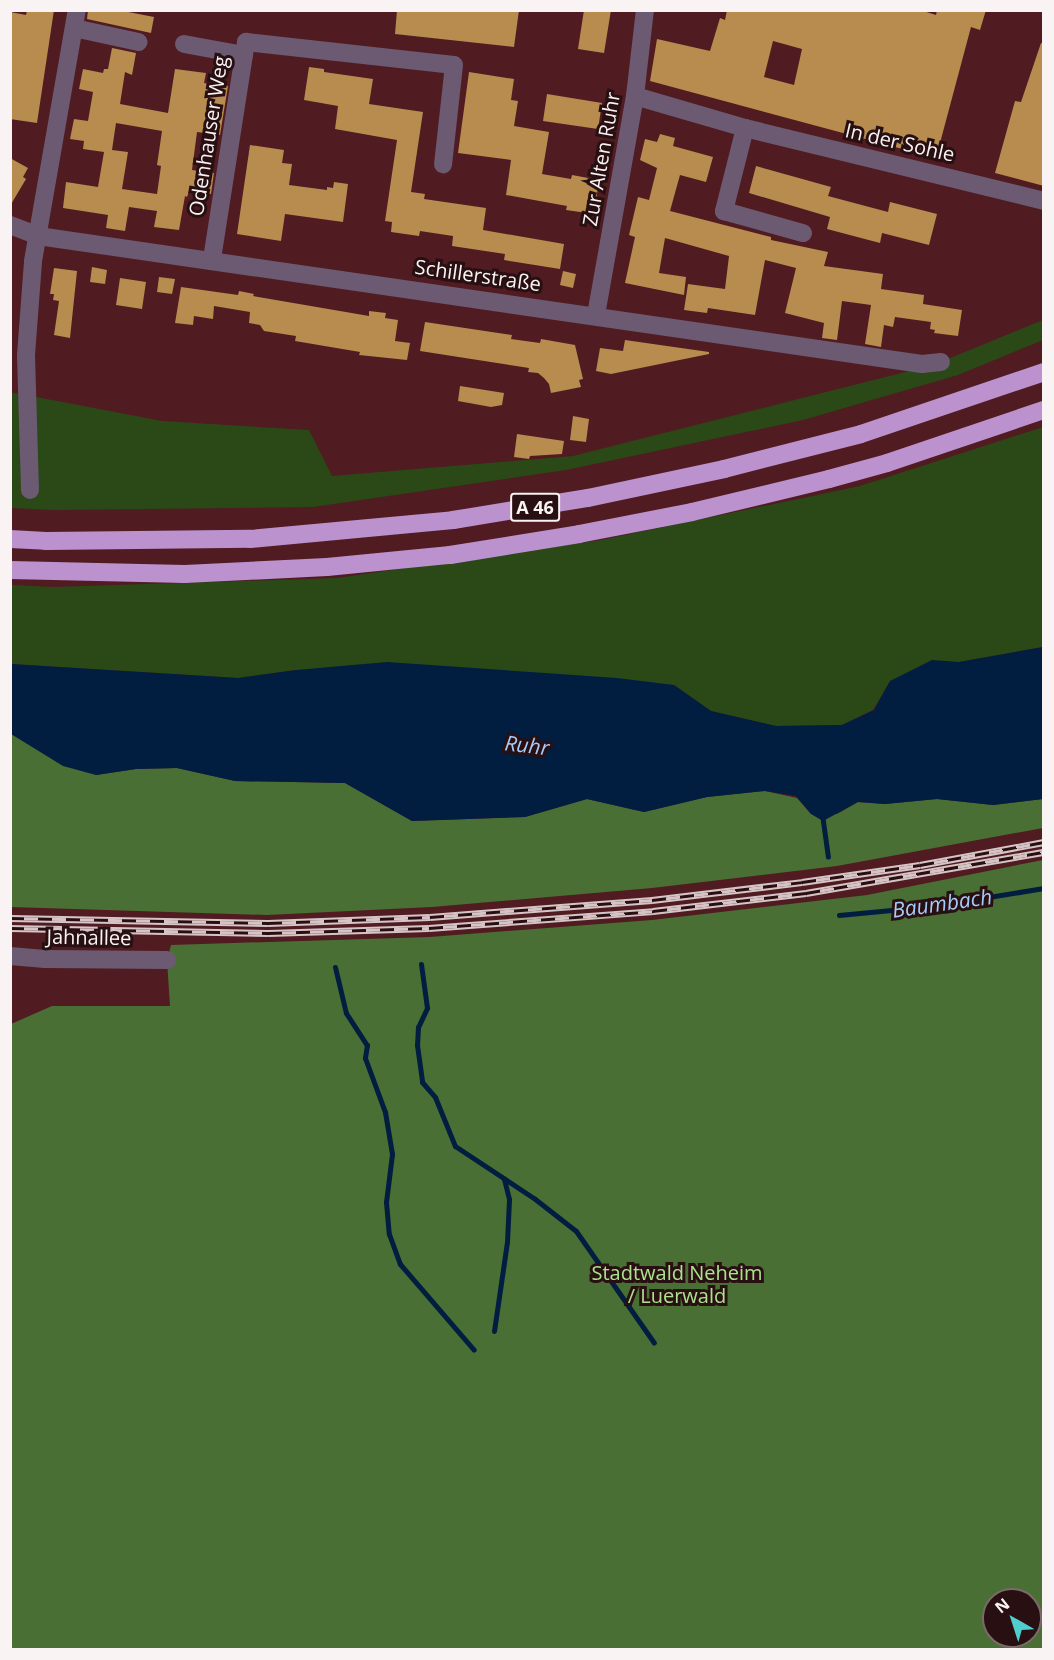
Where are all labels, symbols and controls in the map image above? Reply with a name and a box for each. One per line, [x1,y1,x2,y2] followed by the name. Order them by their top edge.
[184,54,232,218] street label: Odenhauser Weg
[577,90,625,228] street label: Zur Alten Ruhr
[843,118,957,166] street label: In der Sohle
[413,254,543,296] street label: Schillerstraße
[510,492,560,522] road number: A 46
[503,730,551,760] water label: Ruhr
[890,884,994,922] water label: Baumbach
[46,924,132,950] street label: Jahnallee
[591,1261,763,1308] park label: Stadtwald Neheim / Luerwald
[982,1588,1042,1648] north arrow
[990,1593,1014,1618] text: N

